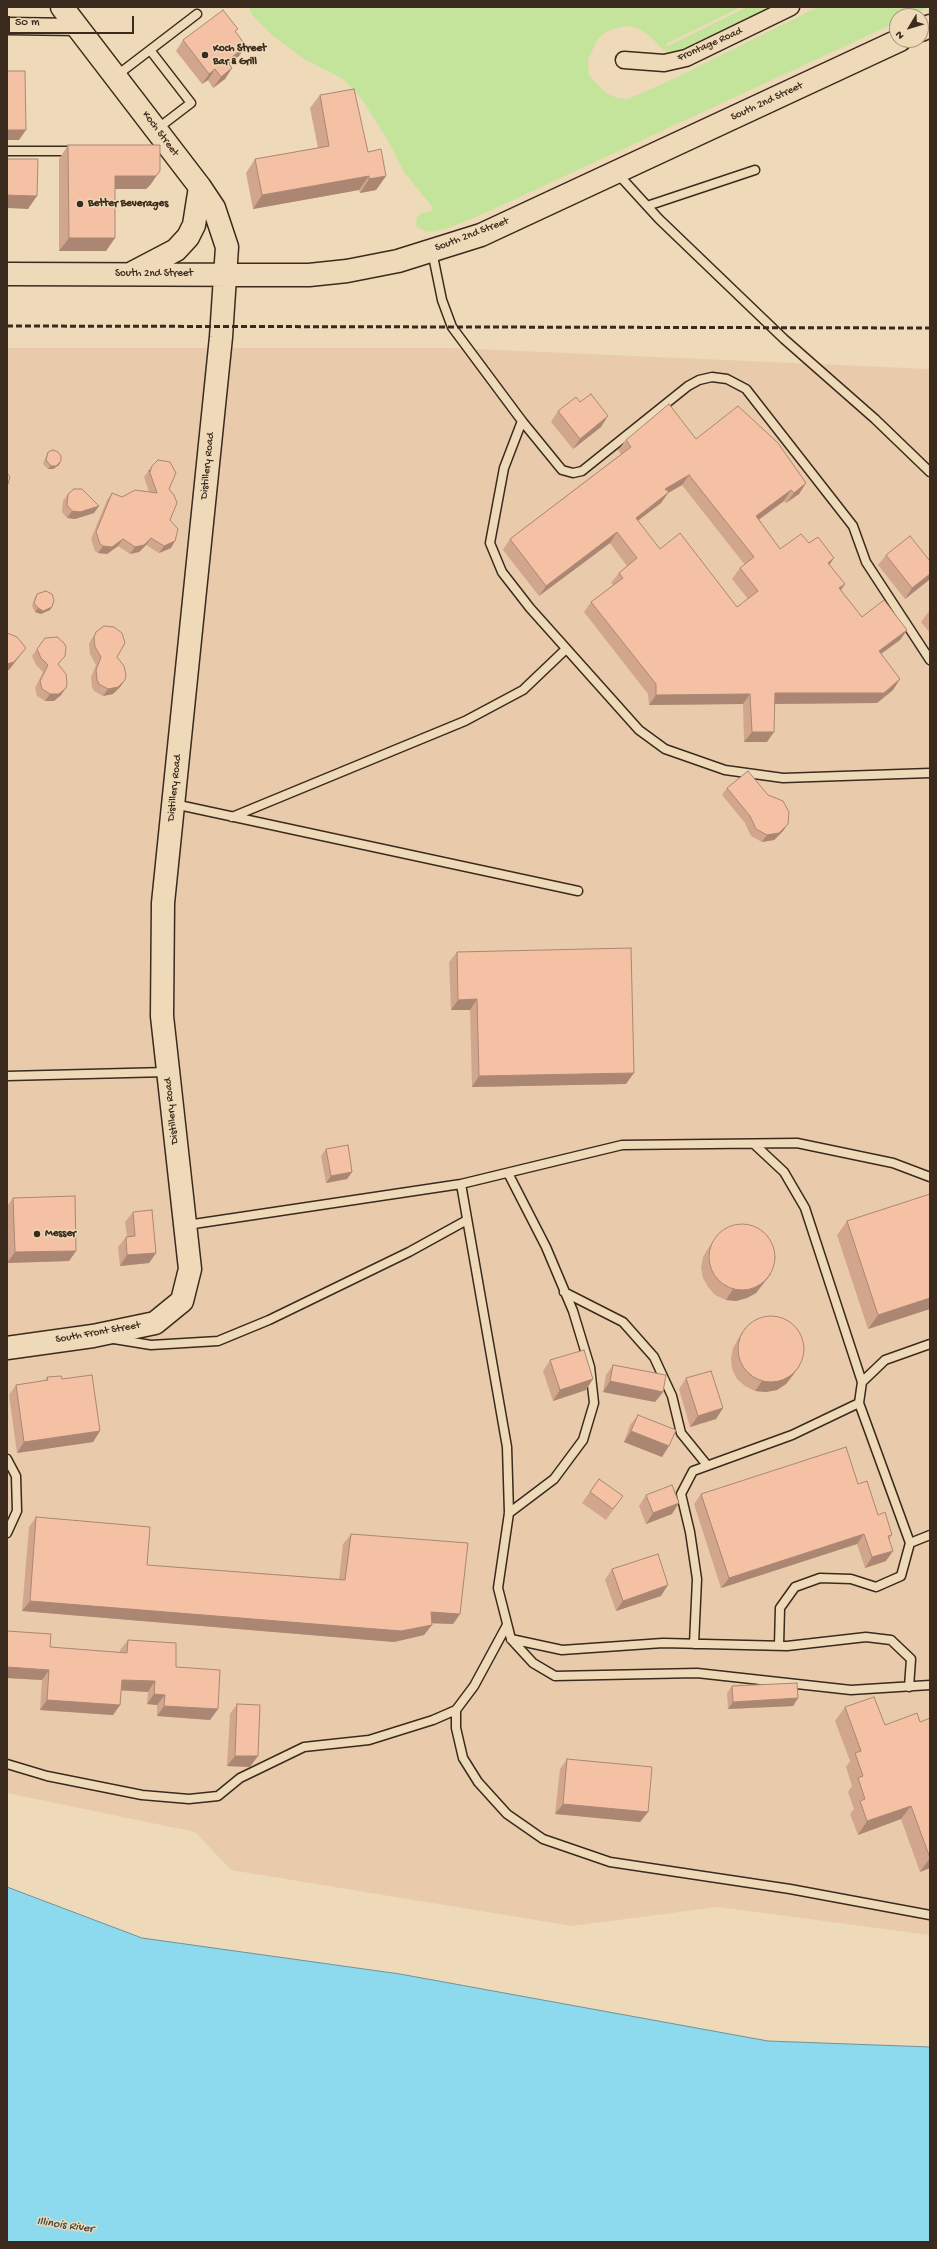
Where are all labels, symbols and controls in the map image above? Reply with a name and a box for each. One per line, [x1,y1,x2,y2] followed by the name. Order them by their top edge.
[10,8,136,34] scale bar
[889,8,929,48] north arrow
[15,16,40,30] text: 50 m
[676,25,744,65] street label: Frontage Road
[893,28,907,41] text: N
[213,42,266,68] place label: Koch Street Bar & Grill
[200,50,210,60] marker: Koch Street Bar & Grill
[729,80,805,124] street label: South 2nd Street
[139,109,181,159] street label: Koch Street
[88,197,168,211] place label: Better Beverages
[75,199,85,209] marker: Better Beverages
[433,215,511,255] street label: South 2nd Street
[115,267,193,281] street label: South 2nd Street
[198,432,218,500] street label: Distillery Road
[165,754,185,822] street label: Distillery Road
[162,1077,182,1145] street label: Distillery Road
[45,1227,76,1241] place label: Messer
[32,1229,42,1239] marker: Messer
[55,1319,141,1347] street label: South Front Street
[36,2215,94,2237] water label: Illinois River

